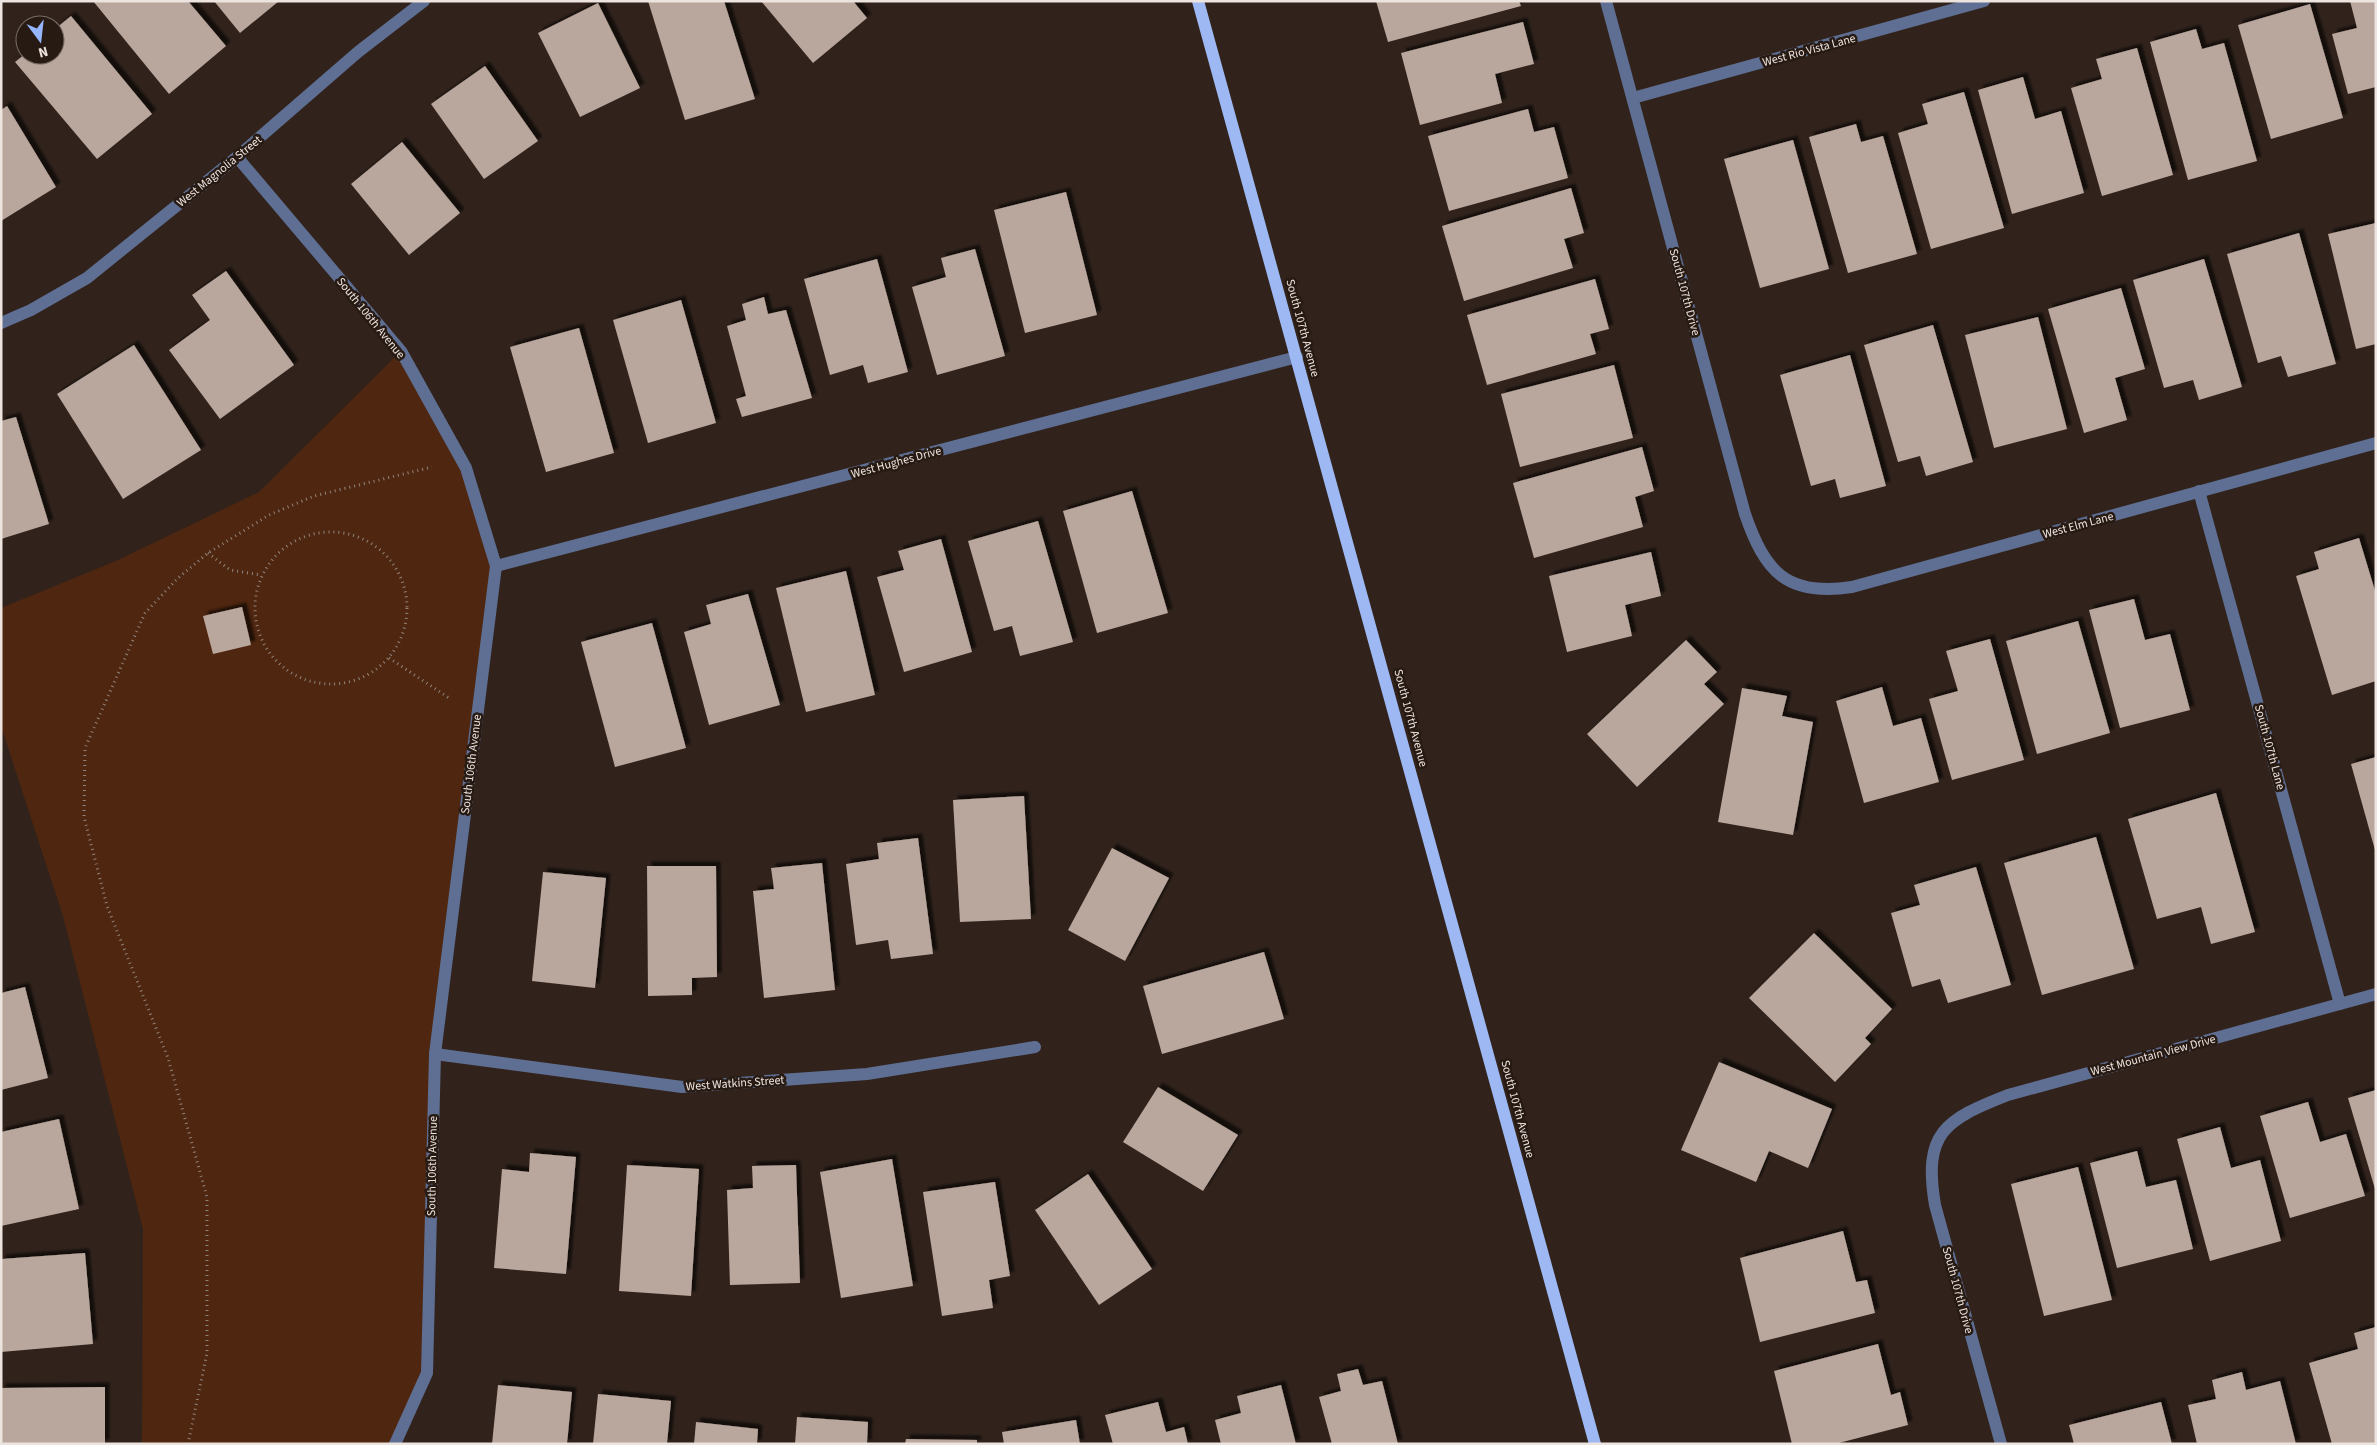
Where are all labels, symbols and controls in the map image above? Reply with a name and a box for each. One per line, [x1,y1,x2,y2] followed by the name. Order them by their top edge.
[15,15,65,65] north arrow
[1761,30,1858,71] street label: West Rio Vista Lane
[36,41,50,62] text: N
[173,132,265,211] street label: West Magnolia Street
[1665,247,1704,338] street label: South 107th Drive
[332,274,409,363] street label: South 106th Avenue
[1281,277,1324,379] street label: South 107th Avenue
[849,442,943,483] street label: West Hughes Drive
[2041,508,2116,543] street label: West Elm Lane
[1389,667,1432,769] street label: South 107th Avenue
[2250,703,2289,792] street label: South 107th Lane
[457,713,486,815] street label: South 106th Avenue
[2089,1031,2218,1080] street label: West Mountain View Drive
[1496,1058,1539,1160] street label: South 107th Avenue
[685,1072,785,1095] street label: West Watkins Street
[423,1116,442,1216] street label: South 106th Avenue
[1938,1245,1977,1336] street label: South 107th Drive

